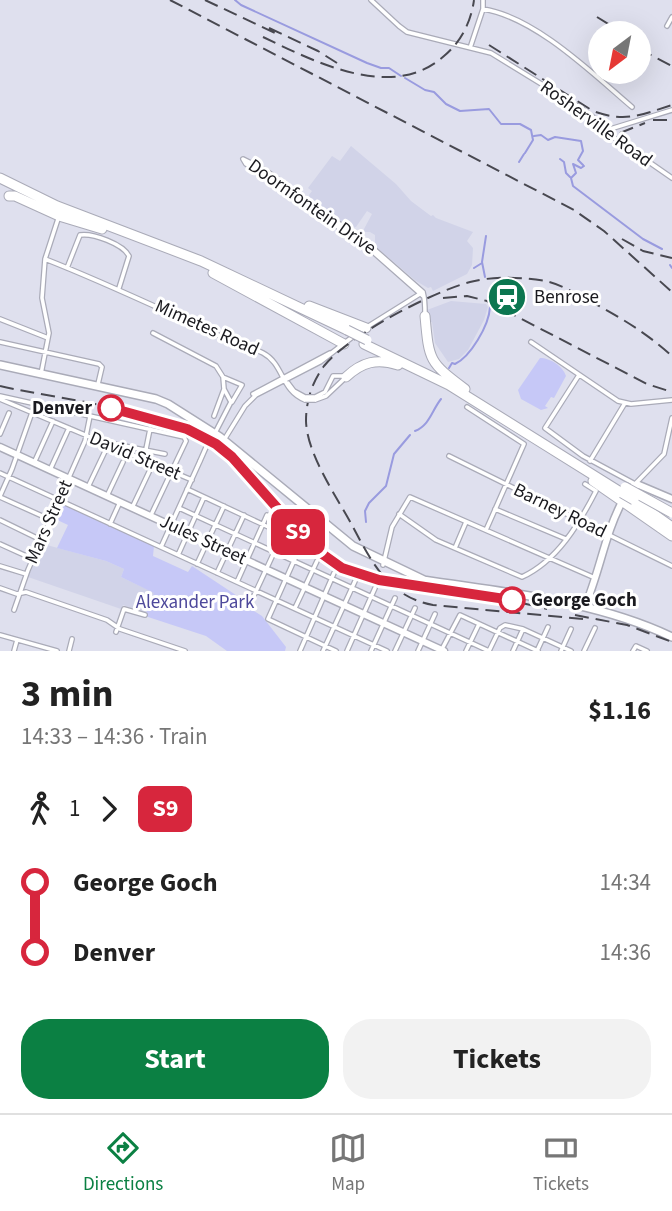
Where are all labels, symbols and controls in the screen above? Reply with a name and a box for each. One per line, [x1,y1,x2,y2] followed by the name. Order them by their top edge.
[588,21,651,84] north arrow
[588,21,651,84] map controls
[534,74,658,174] street label: Rosherville Road
[242,153,382,261] street label: Doornfontein Drive
[486,276,528,318] station icon: Benrose
[534,284,599,311] place label: Benrose
[151,293,263,363] street label: Mimetes Road
[32,395,92,422] place label: Denver
[98,395,124,421] marker: Denver
[85,425,185,488] street label: David Street
[19,475,80,568] street label: Mars Street
[509,477,611,545] street label: Barney Road
[155,508,251,572] street label: Jules Street
[266,509,330,555] line badge: S9
[285,514,311,549] text: S9
[499,587,525,613] marker: George Goch
[531,587,637,614] place label: George Goch
[136,589,255,616] park label: Alexander Park
[21,667,113,721] text: 3 min
[588,692,651,729] text: $1.16
[21,720,208,753] text: 14:33 – 14:36 · Train
[21,790,59,828] icon: walk
[90,790,128,828] icon: forward
[152,791,178,826] text: S9
[69,792,80,825] text: 1
[73,864,218,901] text: George Goch
[600,866,651,899] text: 14:34
[73,934,155,971] text: Denver
[600,936,651,969] text: 14:36
[21,1019,329,1099] button: Start
[343,1019,651,1099] button: Tickets
[83,1129,163,1198] tab: Directions
[329,1129,367,1198] tab: Map
[533,1129,589,1198] tab: Tickets

